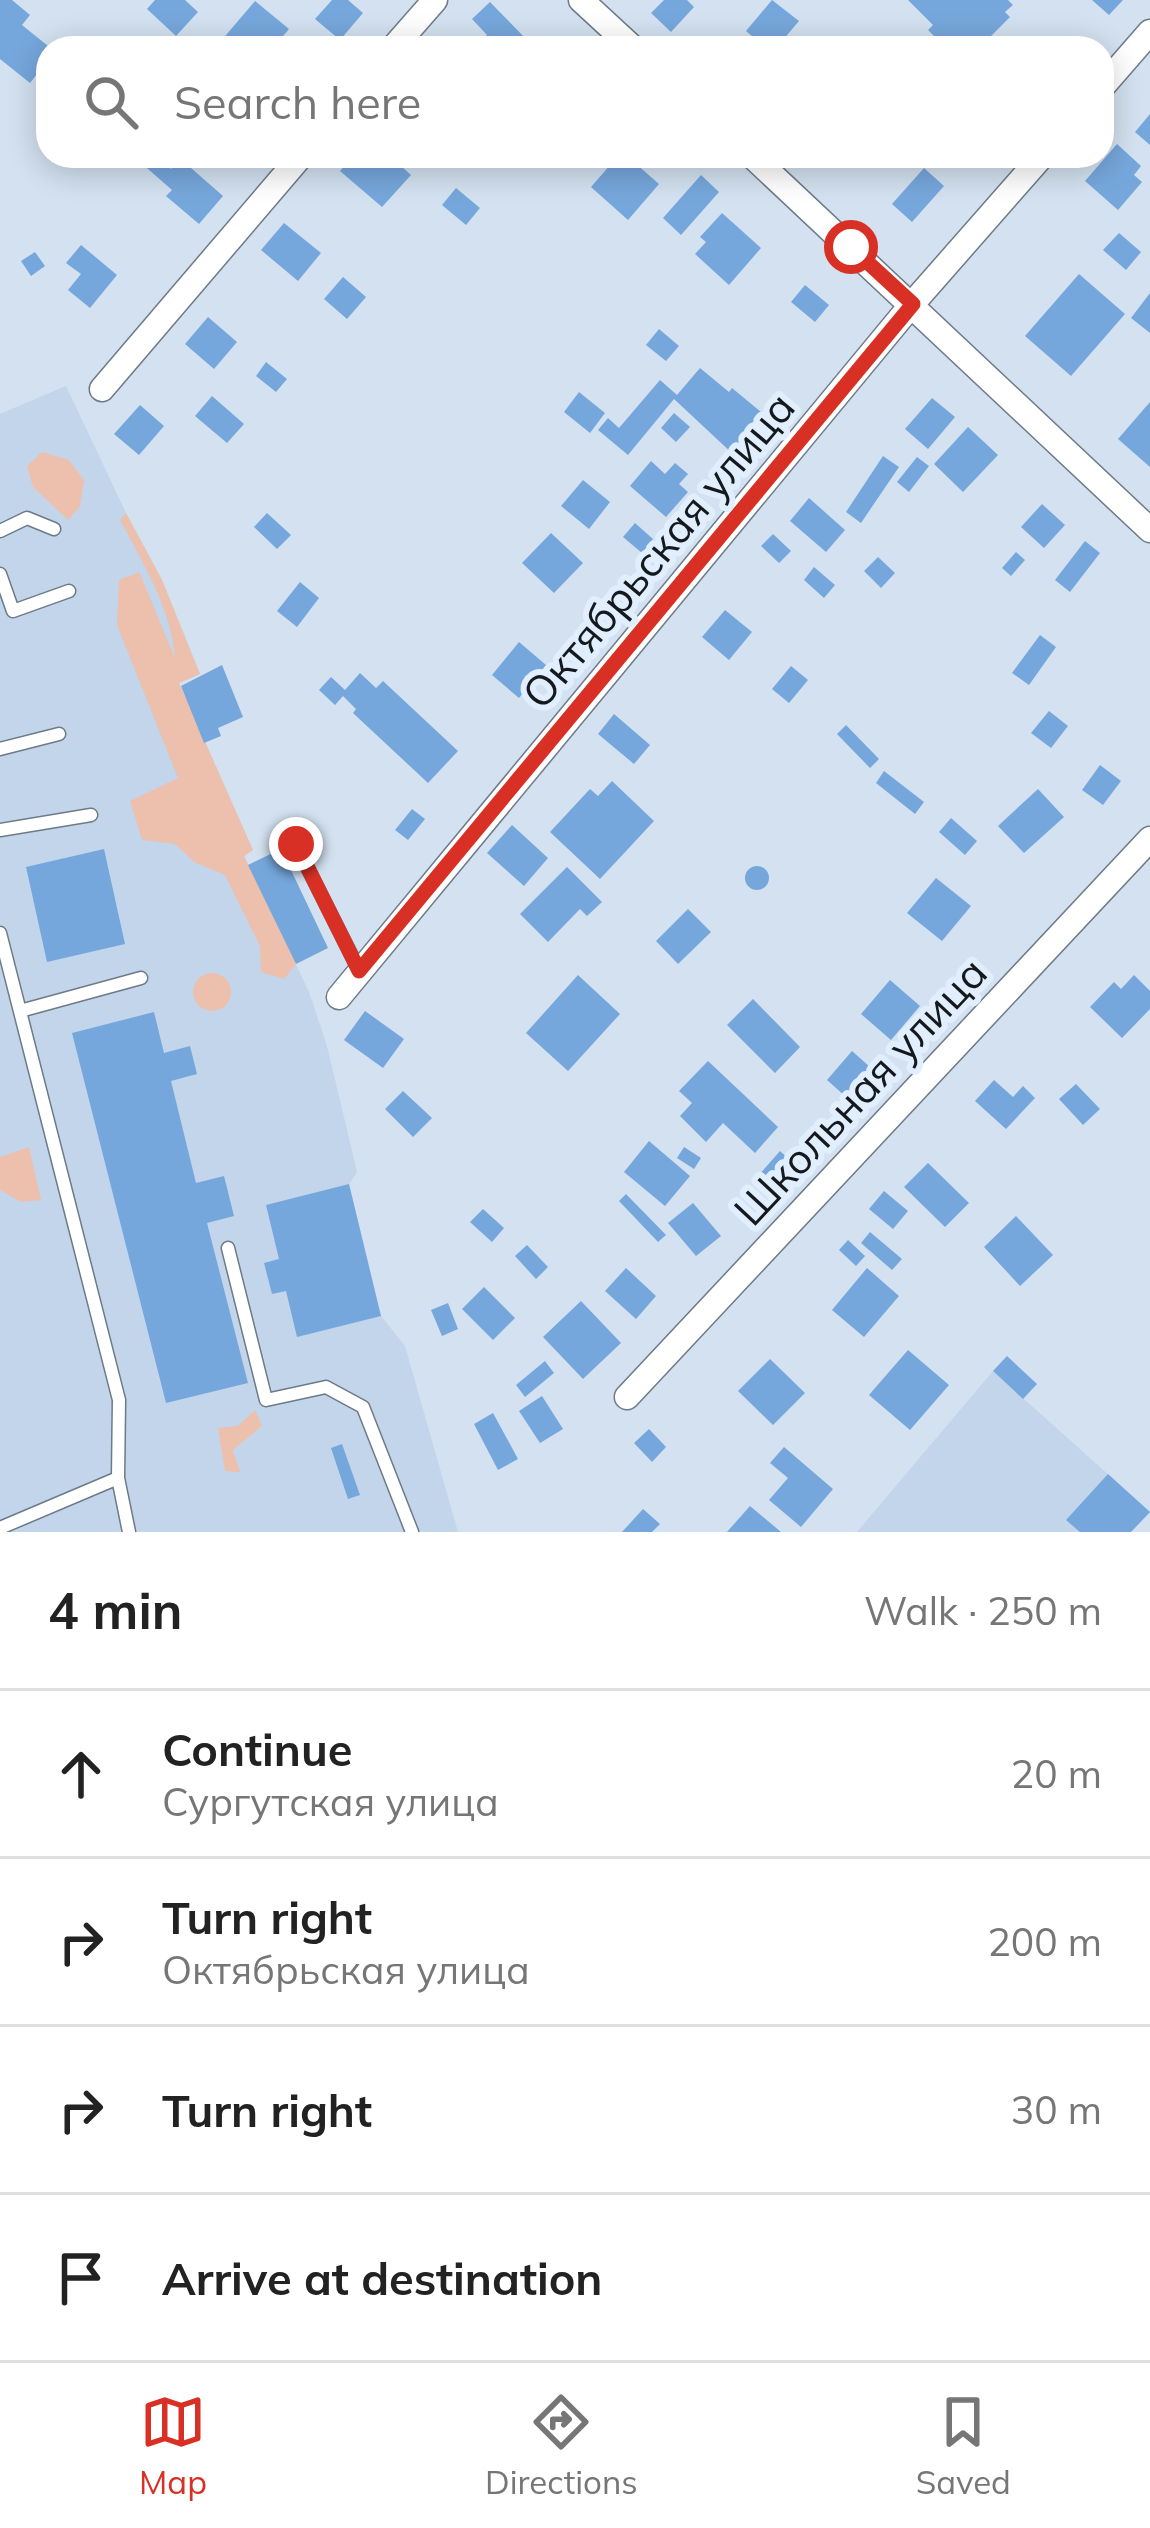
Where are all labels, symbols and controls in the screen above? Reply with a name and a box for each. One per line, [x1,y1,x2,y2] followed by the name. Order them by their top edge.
[36,36,1114,168] search box
[78,69,144,135] icon: search
[174,74,421,130] text: Search here
[824,220,878,274] route start
[510,381,806,719] street label: Октябрьская улица
[269,817,323,871] route end
[722,946,998,1236] street label: Школьная улица
[48,1578,183,1642] text: 4 min
[864,1586,1102,1635] text: Walk · 250 m
[162,1721,352,1777] text: Continue
[48,1741,114,1807] icon: ahead
[1011,1749,1102,1798] text: 20 m
[162,1777,499,1826] text: Сургутская улица
[162,1889,372,1945] text: Turn right
[48,1909,114,1975] icon: right
[987,1917,1102,1966] text: 200 m
[162,1945,530,1994] text: Октябрьская улица
[48,2077,114,2143] icon: right
[162,2082,372,2138] text: Turn right
[1011,2085,1102,2134] text: 30 m
[48,2245,114,2311] icon: arrive
[162,2250,602,2306] text: Arrive at destination
[139,2389,207,2502] tab: Map
[485,2389,638,2502] tab: Directions
[916,2389,1011,2502] tab: Saved

